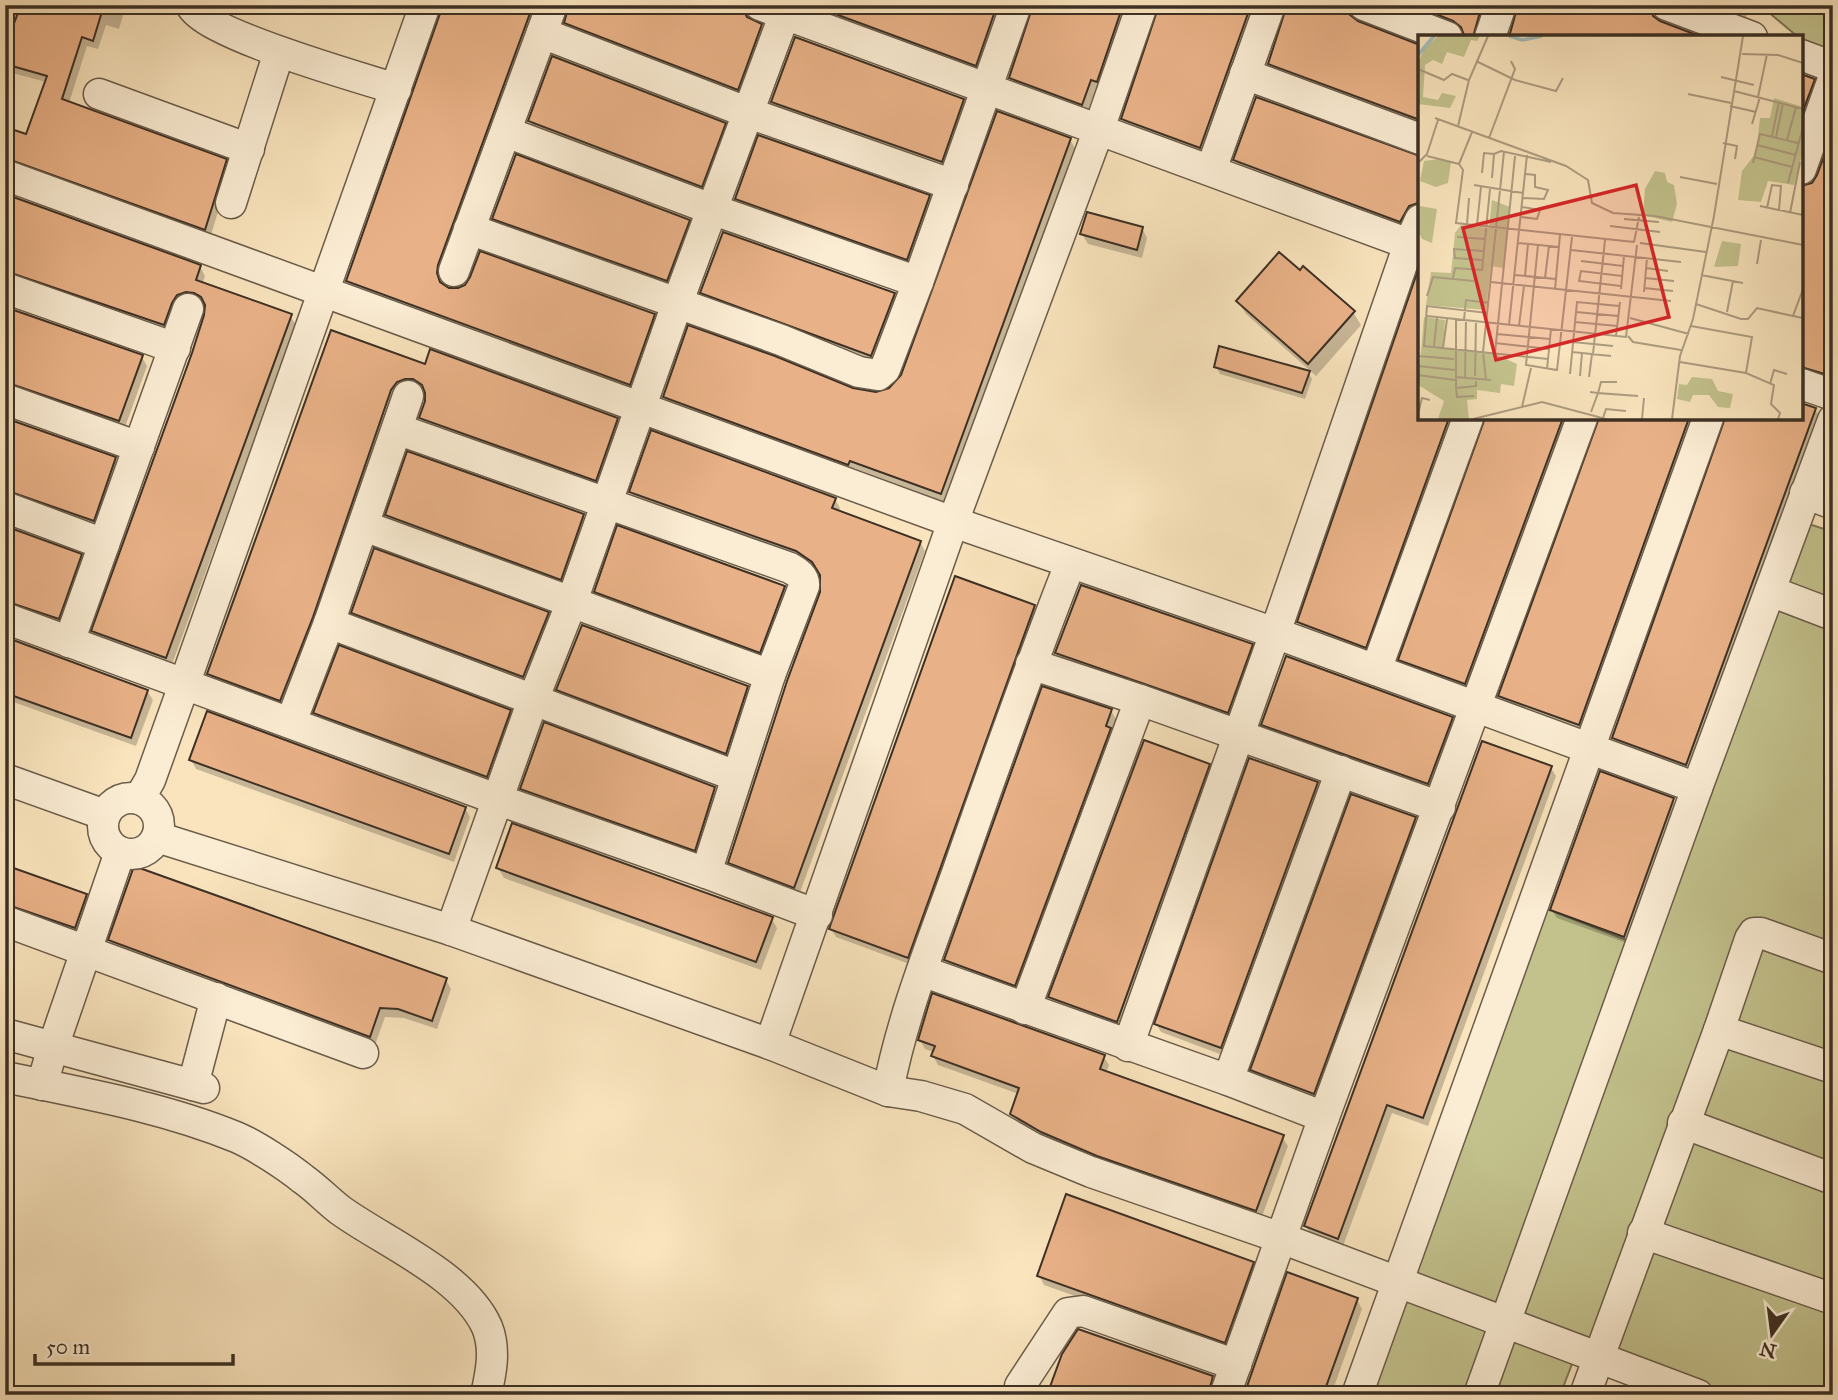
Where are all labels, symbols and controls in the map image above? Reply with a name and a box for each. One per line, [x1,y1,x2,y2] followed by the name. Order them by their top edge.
[1418,35,1803,420] inset map
[1736,1298,1806,1368] north arrow
[35,1323,233,1367] scale bar
[46,1334,91,1360] text: 50 m
[1757,1337,1779,1363] text: N

